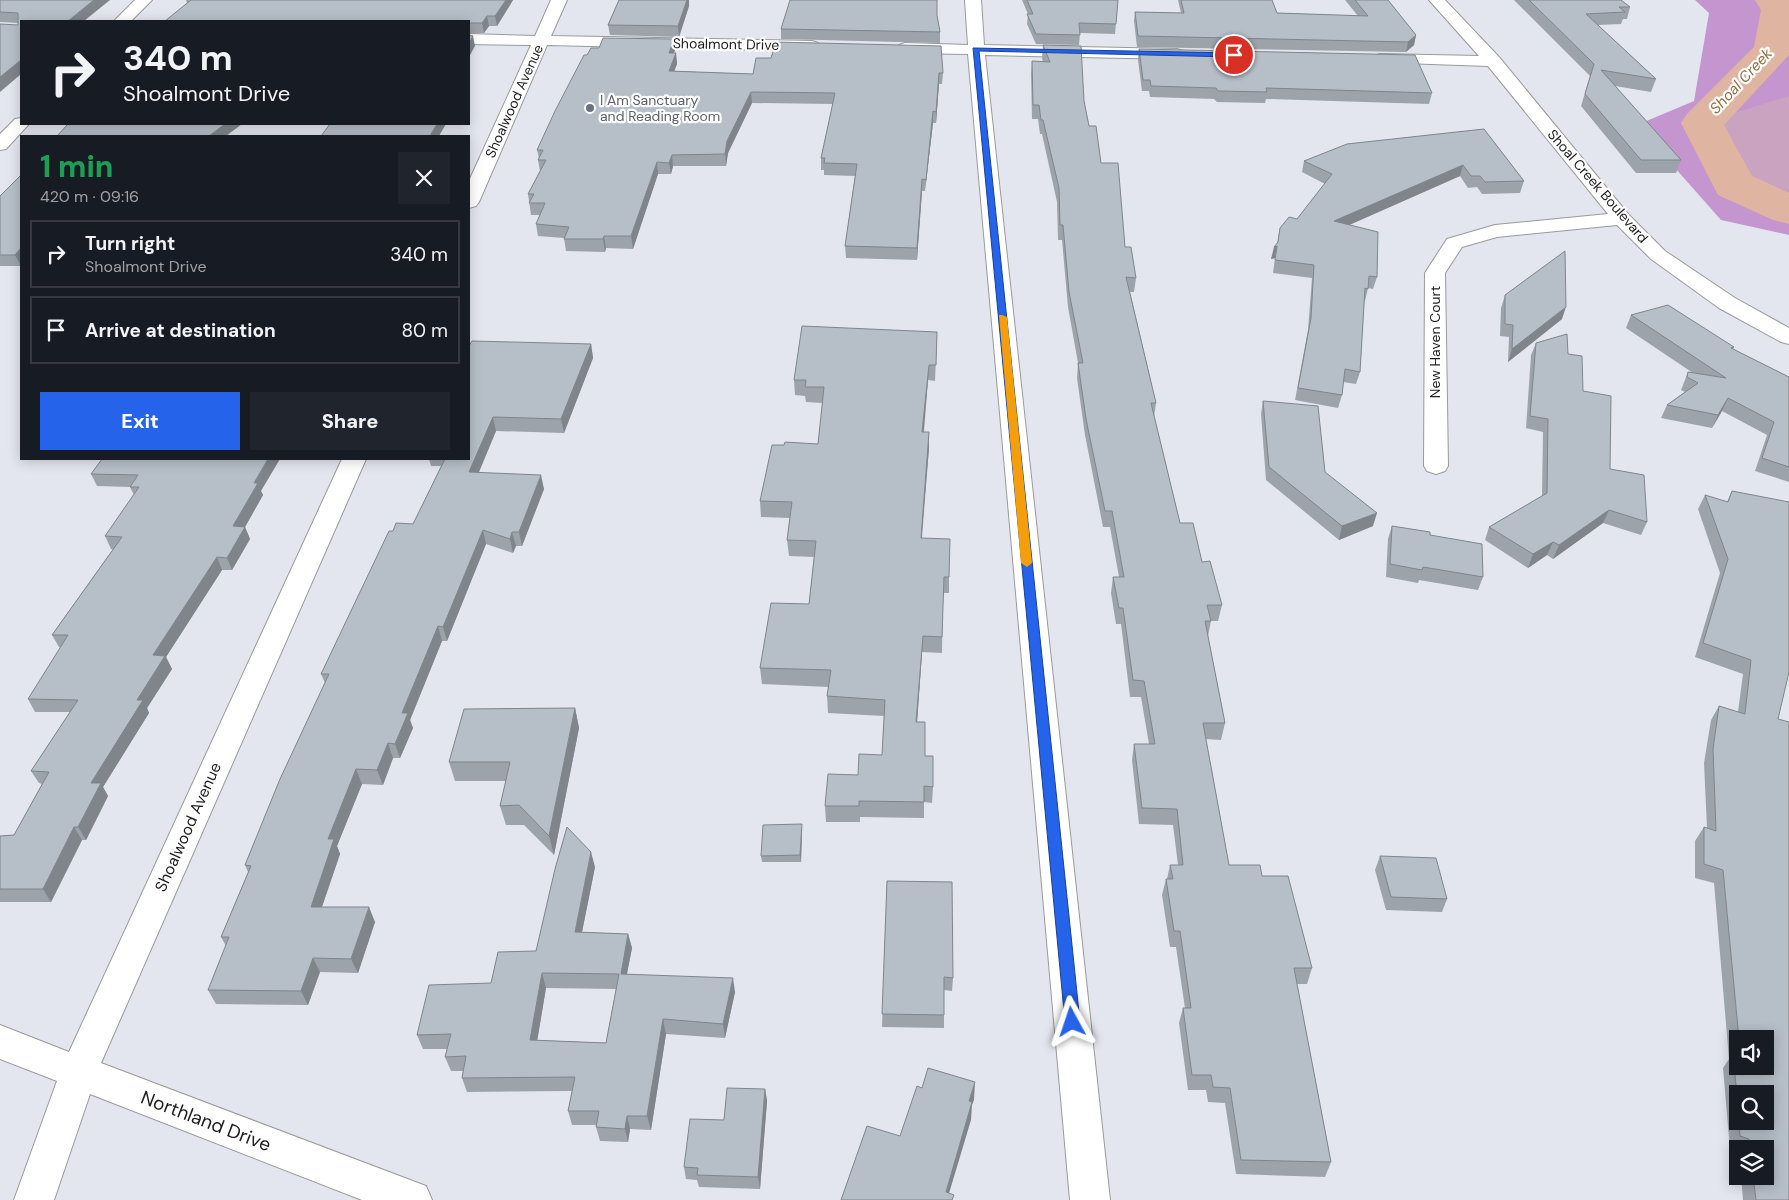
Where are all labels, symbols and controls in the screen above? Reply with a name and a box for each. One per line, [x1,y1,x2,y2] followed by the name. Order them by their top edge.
[673,34,779,54] street label: Shoalmont Drive
[1213,34,1255,76] pin
[123,35,233,81] text: 340 m
[40,40,105,105] icon: right
[481,41,547,161] street label: Shoalwood Avenue
[1220,41,1248,69] icon: arrive
[1705,44,1777,118] water label: Shoal Creek
[123,79,290,108] text: Shoalmont Drive
[600,91,720,125] place label: I Am Sanctuary and Reading Room
[584,102,596,114] marker: I Am Sanctuary and Reading Room
[1544,126,1652,246] street label: Shoal Creek Boulevard
[40,147,113,186] text: 1 min
[398,152,450,204] button: close
[40,186,139,207] text: 420 m · 09:16
[85,231,175,256] text: Turn right
[42,240,70,268] icon: right
[390,242,448,267] text: 340 m
[85,256,207,277] text: Shoalmont Drive
[1426,286,1444,398] street label: New Haven Court
[42,316,70,344] icon: arrive
[85,318,276,343] text: Arrive at destination
[401,318,448,343] text: 80 m
[40,392,240,450] button: Exit
[250,392,450,450] button: Share
[150,759,226,895] street label: Shoalwood Avenue
[1045,995,1097,1047] position arrow
[1729,1030,1774,1185] map controls
[1729,1030,1774,1075] button: sound
[137,1085,275,1157] street label: Northland Drive
[1729,1085,1774,1130] button: search
[1729,1140,1774,1185] button: layers

